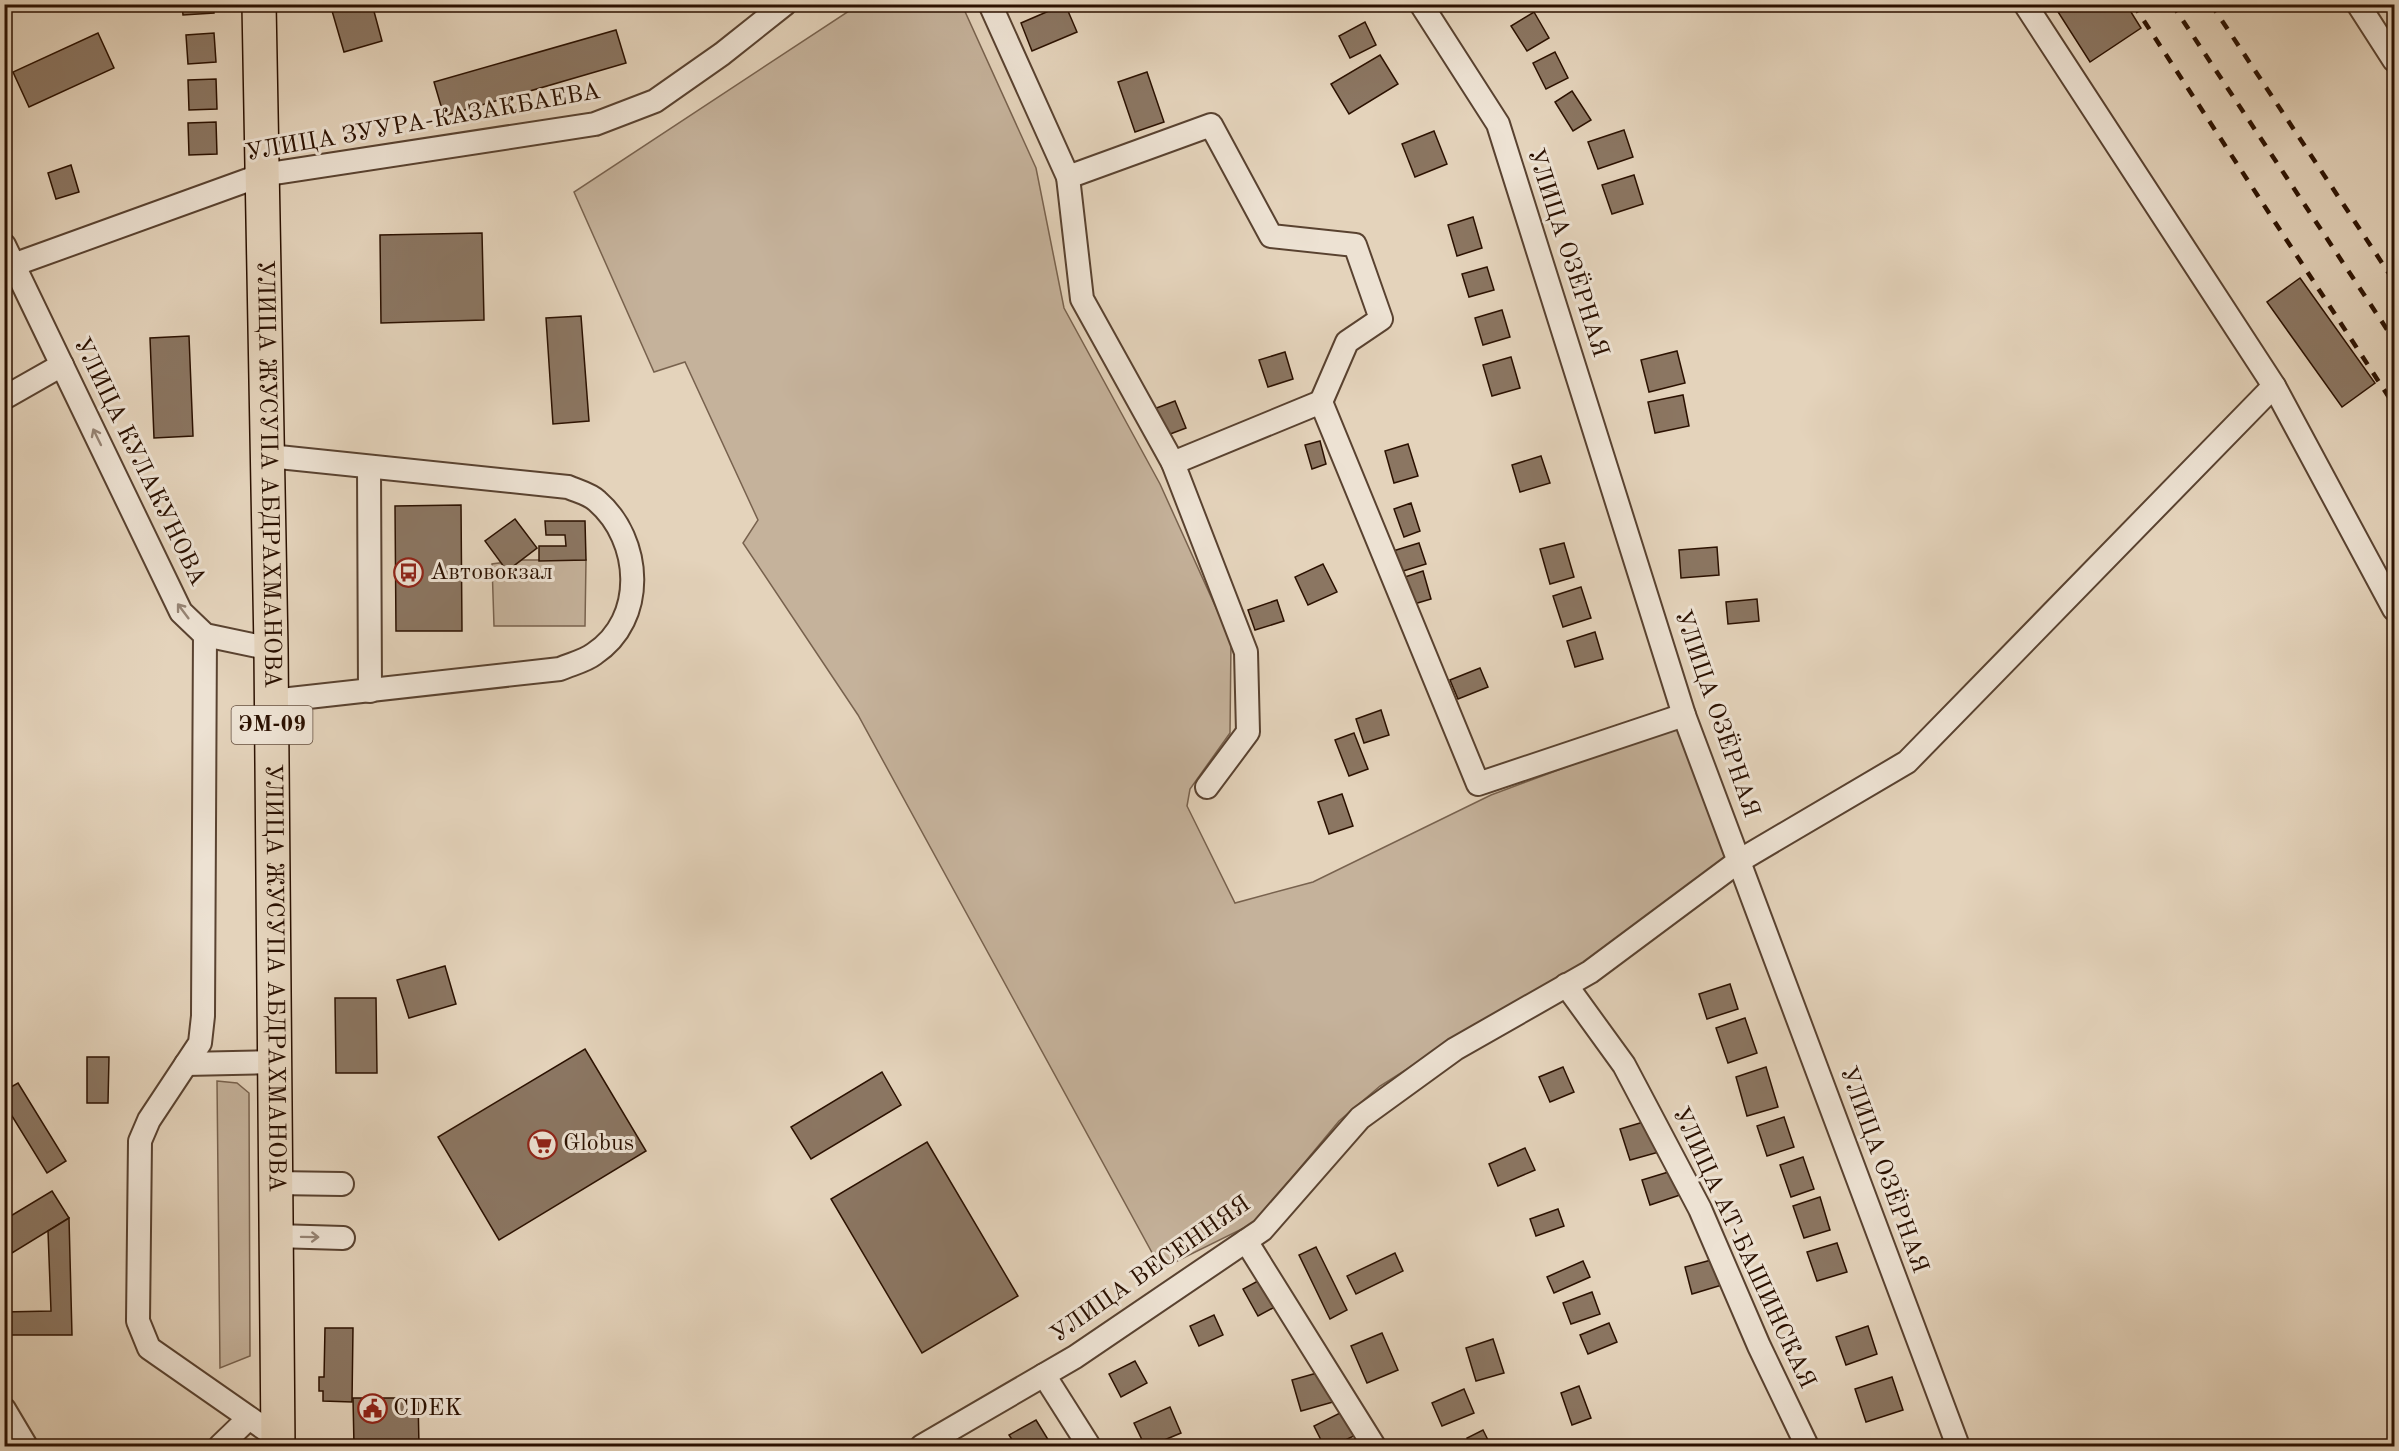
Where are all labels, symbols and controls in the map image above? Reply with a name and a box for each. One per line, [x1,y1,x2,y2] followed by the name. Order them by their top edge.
[244,80,602,166] street label: УЛИЦА ЗУУРА-КАЗАКБАЕВА
[1522,145,1615,360] street label: УЛИЦА ОЗЁРНАЯ
[252,260,283,688] street label: УЛИЦА ЖУСУПА АБДРАХМАНОВА
[68,334,210,590] street label: УЛИЦА КУЛАКУНОВА
[90,428,102,446] one-way arrow
[393,557,425,589] bus stop icon: Автовокзал
[430,561,553,585] place label: Автовокзал
[176,604,189,620] one-way arrow
[1669,606,1766,821] street label: УЛИЦА ОЗЁРНАЯ
[232,706,312,744] road number: ЭМ-09
[260,764,288,1192] street label: УЛИЦА ЖУСУПА АБДРАХМАНОВА
[1834,1063,1934,1276] street label: УЛИЦА ОЗЁРНАЯ
[1667,1104,1819,1392] street label: УЛИЦА АТ-БАШИНСКАЯ
[526,1128,558,1160] supermarket icon: Globus
[563,1132,634,1156] place label: Globus
[1047,1192,1255,1348] street label: УЛИЦА ВЕСЕННЯЯ
[299,1231,319,1243] one-way arrow
[356,1393,388,1425] public building icon: CDEK
[393,1397,463,1421] place label: CDEK

